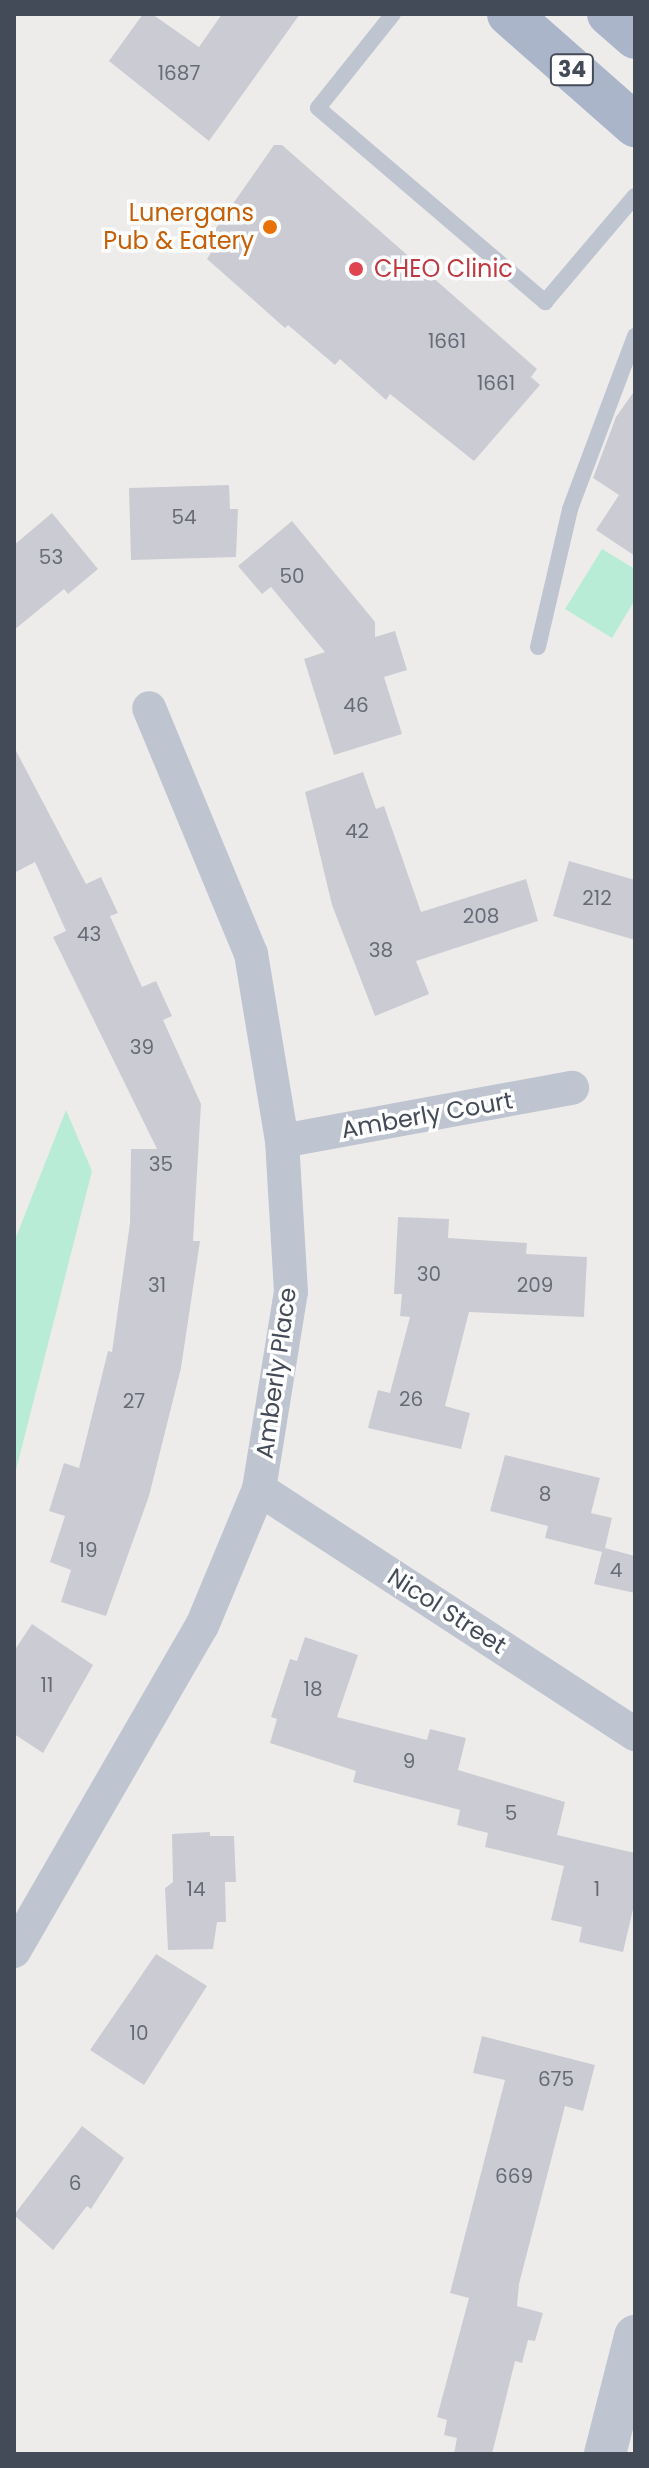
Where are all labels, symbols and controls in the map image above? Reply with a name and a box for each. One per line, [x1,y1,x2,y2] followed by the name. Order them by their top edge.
[548,52,596,88] road number: 34
[158,61,200,85] house number: 1687
[103,199,254,255] place label: Lunergans Pub & Eatery
[261,218,279,236] marker: Lunergans Pub & Eatery
[374,255,513,283] place label: CHEO Clinic
[345,258,367,280] marker: CHEO Clinic
[428,329,466,353] house number: 1661
[477,371,515,395] house number: 1661
[171,505,197,529] house number: 54
[39,545,63,569] house number: 53
[279,564,305,588] house number: 50
[343,693,369,717] house number: 46
[345,819,369,843] house number: 42
[582,886,612,910] house number: 212
[463,904,499,928] house number: 208
[77,922,101,946] house number: 43
[369,938,393,962] house number: 38
[130,1035,154,1059] house number: 39
[339,1086,515,1144] street label: Amberly Court
[149,1152,173,1176] house number: 35
[417,1262,441,1286] house number: 30
[148,1273,166,1297] house number: 31
[517,1273,553,1297] house number: 209
[250,1286,302,1460] street label: Amberly Place
[399,1387,423,1411] house number: 26
[123,1389,145,1413] house number: 27
[539,1482,551,1506] house number: 8
[79,1538,97,1562] house number: 19
[610,1558,622,1582] house number: 4
[382,1562,512,1660] street label: Nicol Street
[41,1673,53,1697] house number: 11
[303,1677,323,1701] house number: 18
[403,1749,415,1773] house number: 9
[505,1801,517,1825] house number: 5
[187,1877,205,1901] house number: 14
[594,1877,600,1901] house number: 1
[130,2021,148,2045] house number: 10
[538,2067,574,2091] house number: 675
[495,2164,533,2188] house number: 669
[69,2171,81,2195] house number: 6

